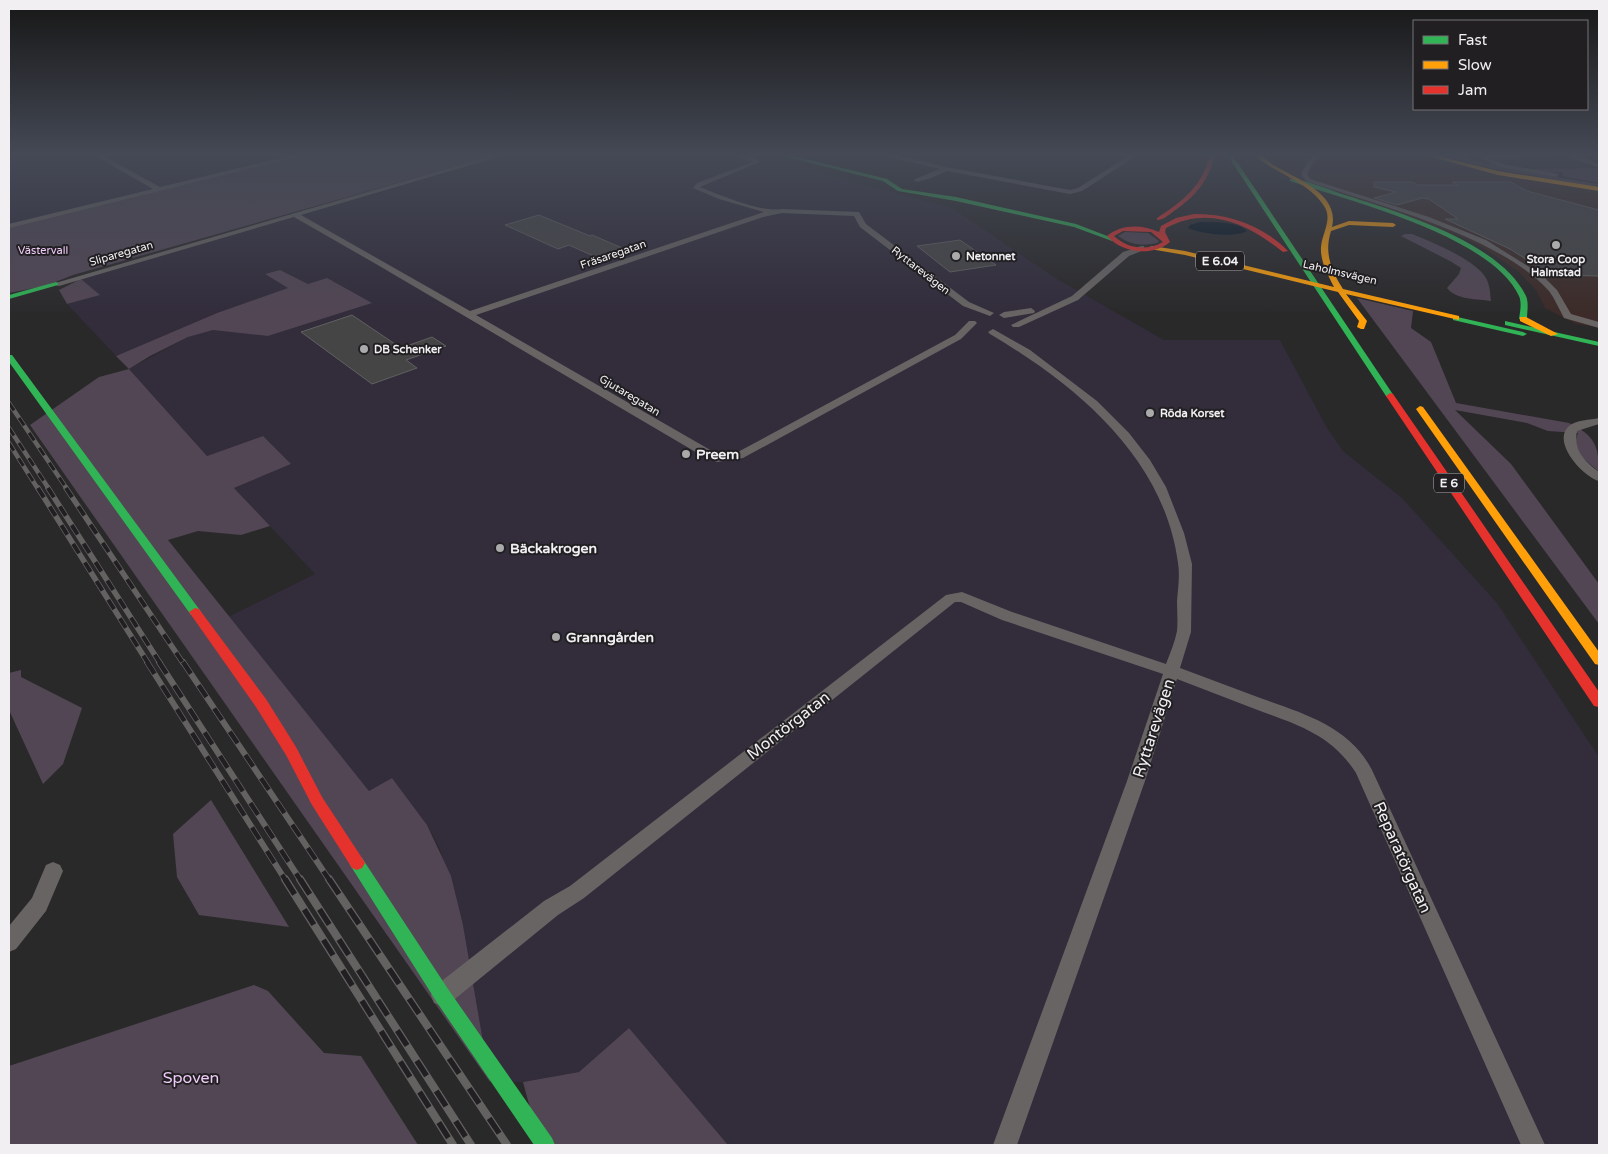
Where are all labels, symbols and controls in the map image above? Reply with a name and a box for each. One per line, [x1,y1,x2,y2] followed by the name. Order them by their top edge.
[1413,20,1588,110] legend
[1458,31,1488,49] text: Fast
[1458,56,1492,74] text: Slow
[1458,81,1487,99] text: Jam
[579,237,648,272] street label: Fräsaregatan
[88,238,154,269] street label: Sliparegatan
[1550,239,1562,251] marker: Stora Coop Halmstad
[18,244,68,257] park label: Västervall
[889,244,953,297] street label: Ryttarevägen
[950,250,962,262] marker: Netonnet
[966,250,1016,263] place label: Netonnet
[1196,252,1244,270] road number: E 6.04
[1527,253,1585,279] place label: Stora Coop Halmstad
[1301,258,1378,287] street label: Laholmsvägen
[358,343,370,355] marker: DB Schenker
[374,343,442,356] place label: DB Schenker
[597,372,662,419] street label: Gjutaregatan
[1144,407,1156,419] marker: Röda Korset
[1160,407,1225,420] place label: Röda Korset
[696,446,739,463] place label: Preem
[680,448,692,460] marker: Preem
[1434,473,1464,492] road number: E 6
[510,540,597,557] place label: Bäckakrogen
[494,542,506,554] marker: Bäckakrogen
[566,629,654,646] place label: Granngården
[550,631,562,643] marker: Granngården
[1129,676,1179,780] street label: Ryttarevägen
[743,687,834,764] street label: Montörgatan
[1369,799,1436,916] street label: Reparatörgatan
[163,1068,219,1088] park label: Spoven

